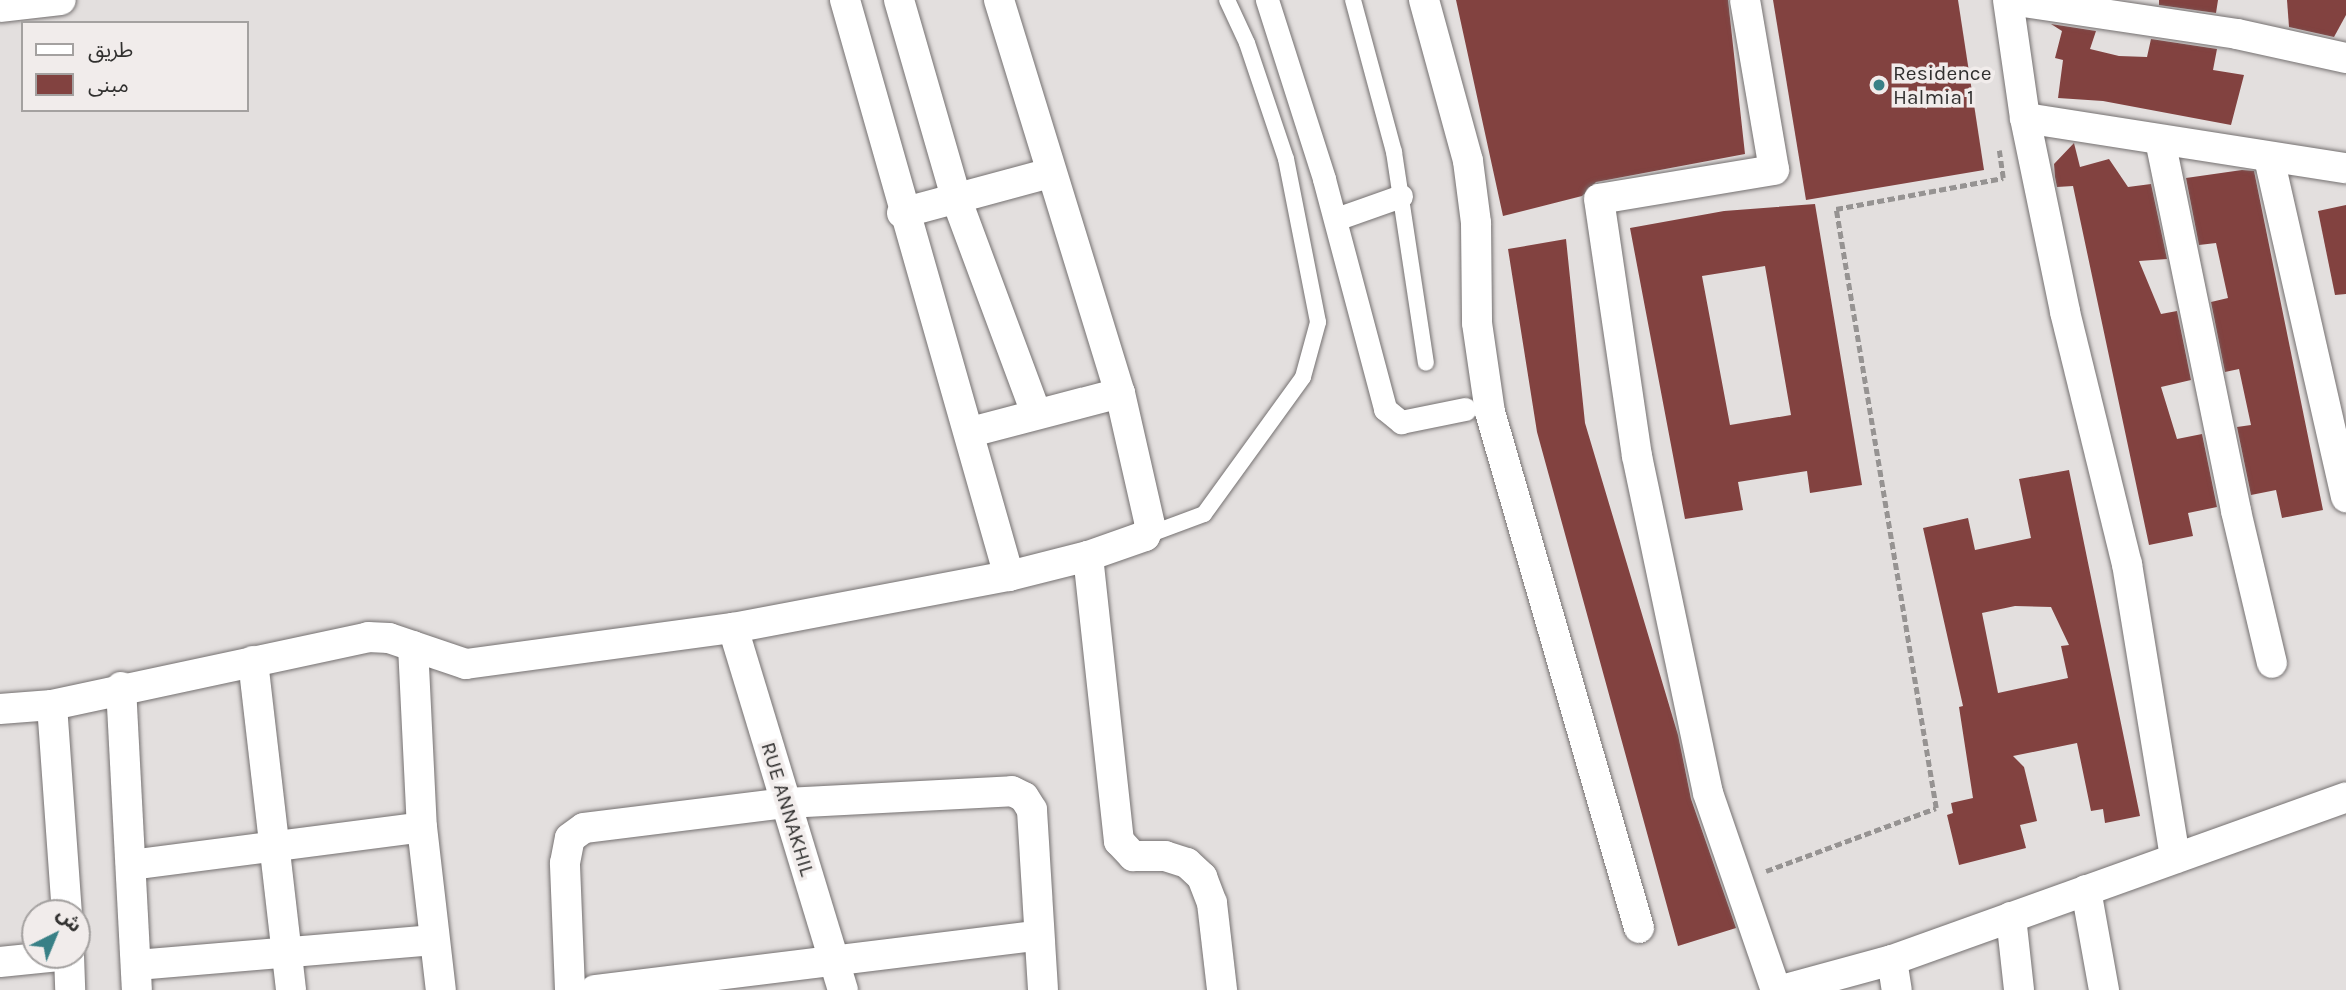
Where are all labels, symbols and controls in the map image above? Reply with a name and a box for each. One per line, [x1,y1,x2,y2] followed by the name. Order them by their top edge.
[21,21,248,112] legend
[88,38,133,62] text: طريق
[1893,60,1991,110] place label: Residence Halmia 1
[88,73,129,97] text: مبنى
[1871,77,1887,93] marker: Residence Halmia 1
[756,739,820,879] street label: RUE ANNAKHIL
[21,899,91,969] north arrow
[52,903,86,937] text: ش

